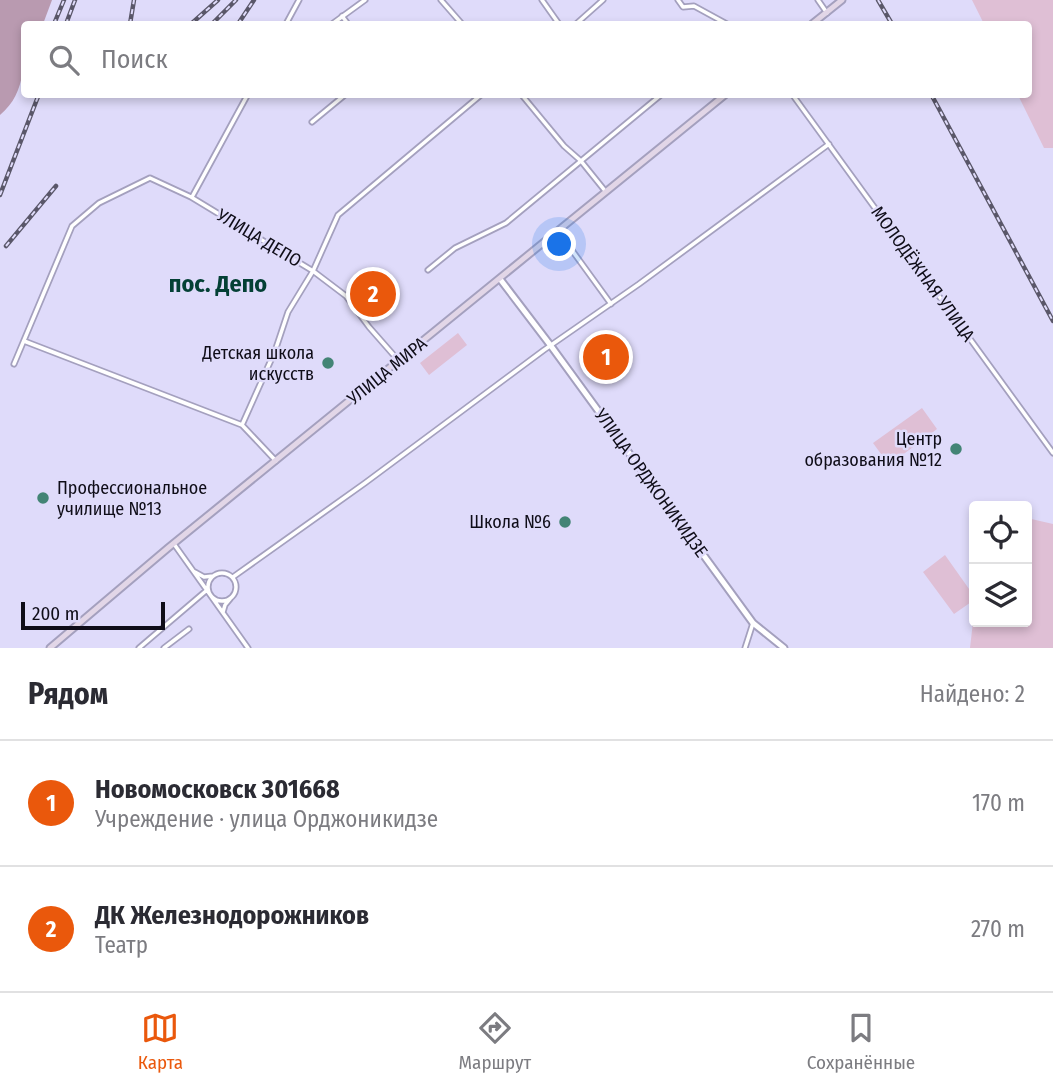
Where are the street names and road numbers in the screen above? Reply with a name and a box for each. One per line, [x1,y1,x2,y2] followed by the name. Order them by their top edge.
[867,202,980,346] street label: МОЛОДЁЖНАЯ УЛИЦА
[212,204,305,272] street label: УЛИЦА ДЕПО
[342,332,432,410] street label: УЛИЦА МИРА
[589,404,712,561] street label: УЛИЦА ОРДЖОНИКИДЗЕ

